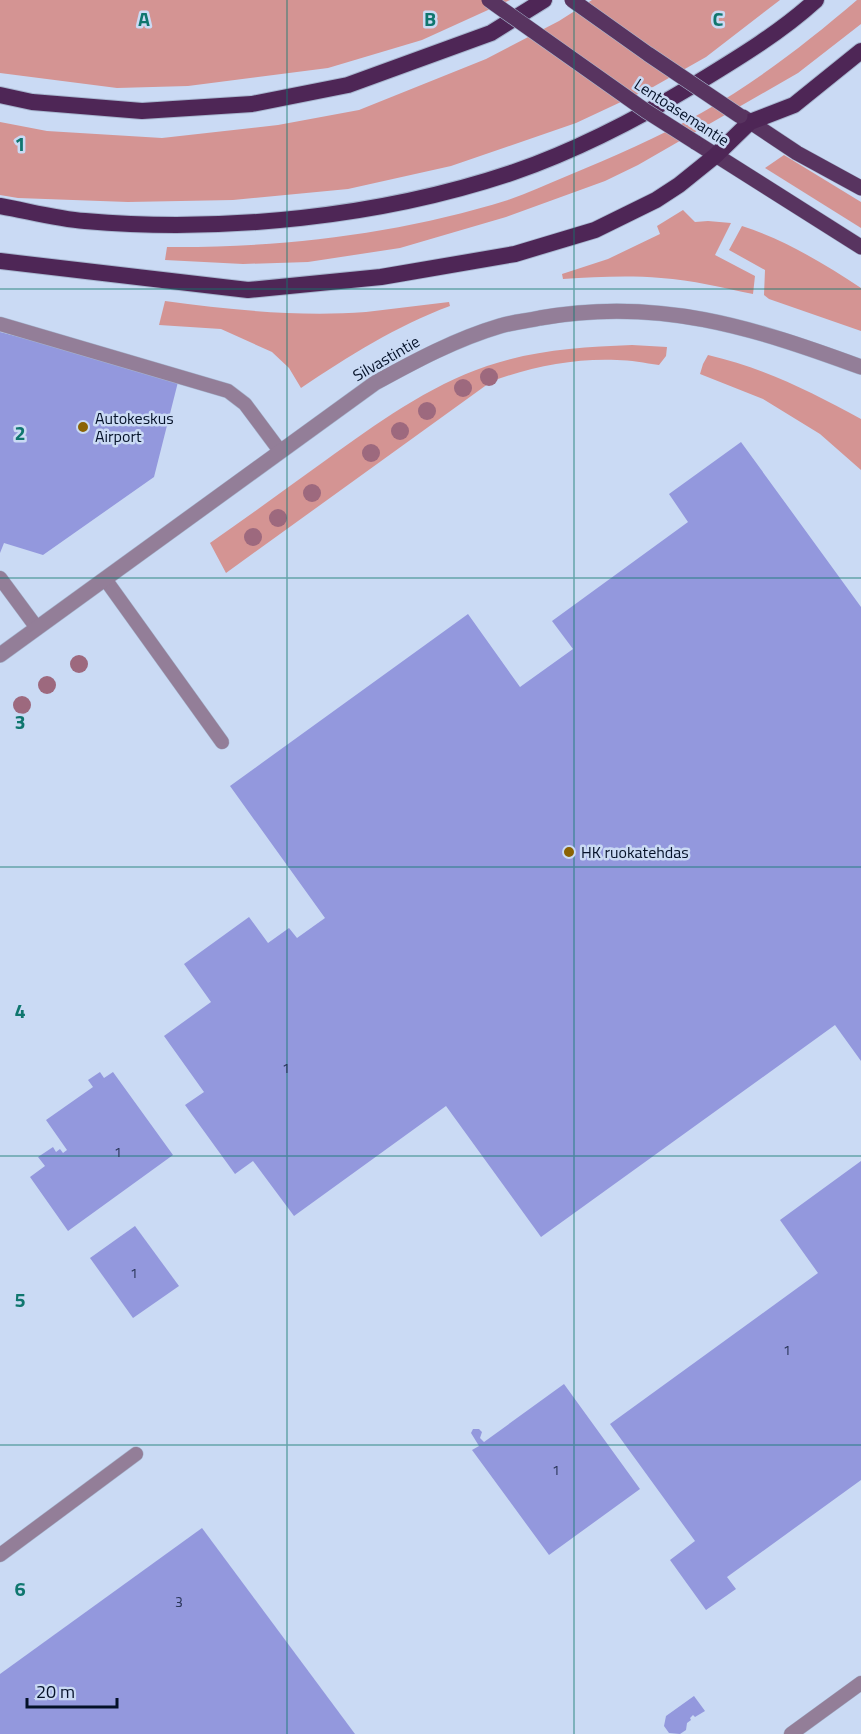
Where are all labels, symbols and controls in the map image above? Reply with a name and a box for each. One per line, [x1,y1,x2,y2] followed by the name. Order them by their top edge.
[138,3,150,34] text: A
[424,3,436,34] text: B
[713,3,724,34] text: C
[630,72,734,152] street label: Lentoasemantie
[14,128,26,159] text: 1
[348,329,424,387] street label: Silvastintie
[95,406,174,448] place label: Autokeskus Airport
[14,417,26,448] text: 2
[76,420,90,434] marker: Autokeskus Airport
[14,706,26,737] text: 3
[581,840,689,864] place label: HK ruokatehdas
[562,845,576,859] marker: HK ruokatehdas
[14,995,26,1026] text: 4
[282,1057,290,1078] house number: 1
[114,1141,122,1162] house number: 1
[130,1262,138,1283] house number: 1
[14,1284,26,1315] text: 5
[783,1339,791,1360] house number: 1
[552,1459,560,1480] house number: 1
[14,1573,26,1604] text: 6
[175,1591,183,1612] house number: 3
[27,1671,117,1709] scale bar
[36,1678,75,1705] text: 20 m

